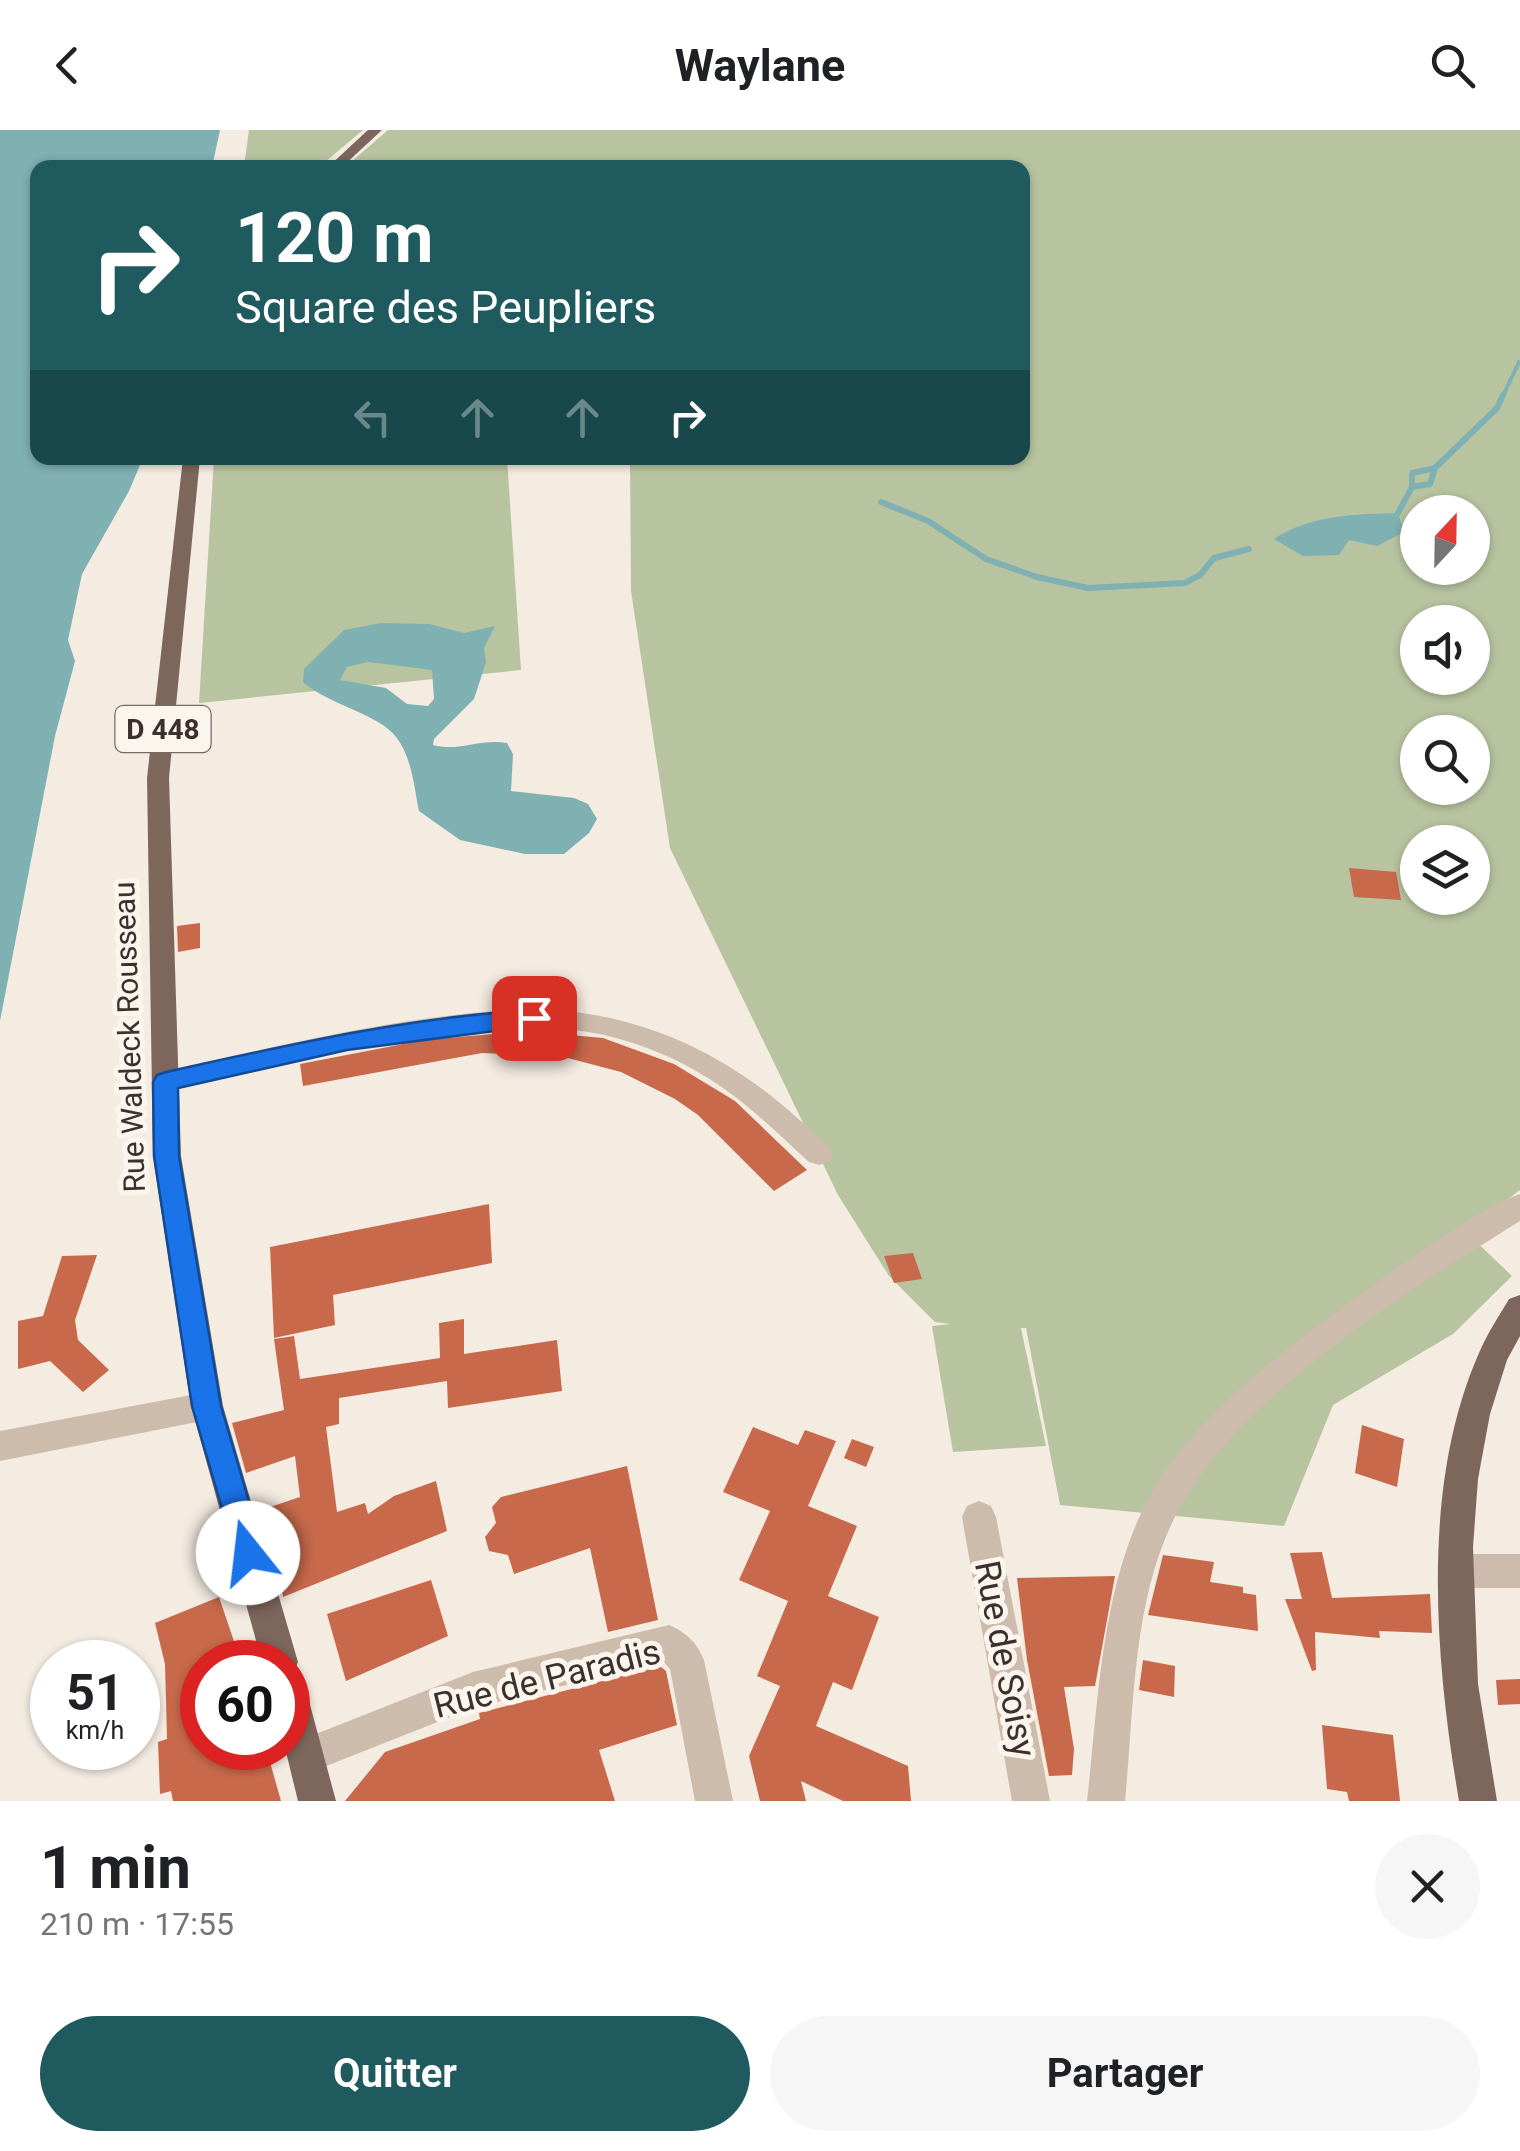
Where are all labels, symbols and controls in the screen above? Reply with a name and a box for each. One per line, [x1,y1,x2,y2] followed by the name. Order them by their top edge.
[40,38,95,93] icon: back
[1425,38,1480,93] icon: search
[675,39,845,92] text: Waylane
[235,197,434,279] text: 120 m
[70,200,200,330] icon: right
[235,281,656,334] text: Square des Peupliers
[345,390,400,445] icon: left
[450,390,505,445] icon: ahead
[555,390,610,445] icon: ahead
[660,390,715,445] icon: right
[1400,495,1490,585] north arrow
[1400,495,1490,915] map controls
[1400,605,1490,695] button: sound
[116,706,210,752] road number: D 448
[1400,715,1490,805] button: search
[1400,825,1490,915] button: layers
[106,881,152,1193] street label: Rue Waldeck Rousseau
[492,976,577,1061] pin
[507,991,562,1046] icon: arrive
[196,1501,300,1605] position arrow
[966,1557,1044,1761] street label: Rue de Soisy
[429,1631,665,1727] street label: Rue de Paradis
[180,1640,310,1770] speed limit sign: 60
[66,1664,124,1722] text: 51
[66,1716,124,1745] text: km/h
[40,1832,191,1903] text: 1 min
[1375,1834,1480,1939] button: close
[40,1905,234,1943] text: 210 m · 17:55
[40,2016,750,2131] button: Quitter
[770,2016,1480,2131] button: Partager

